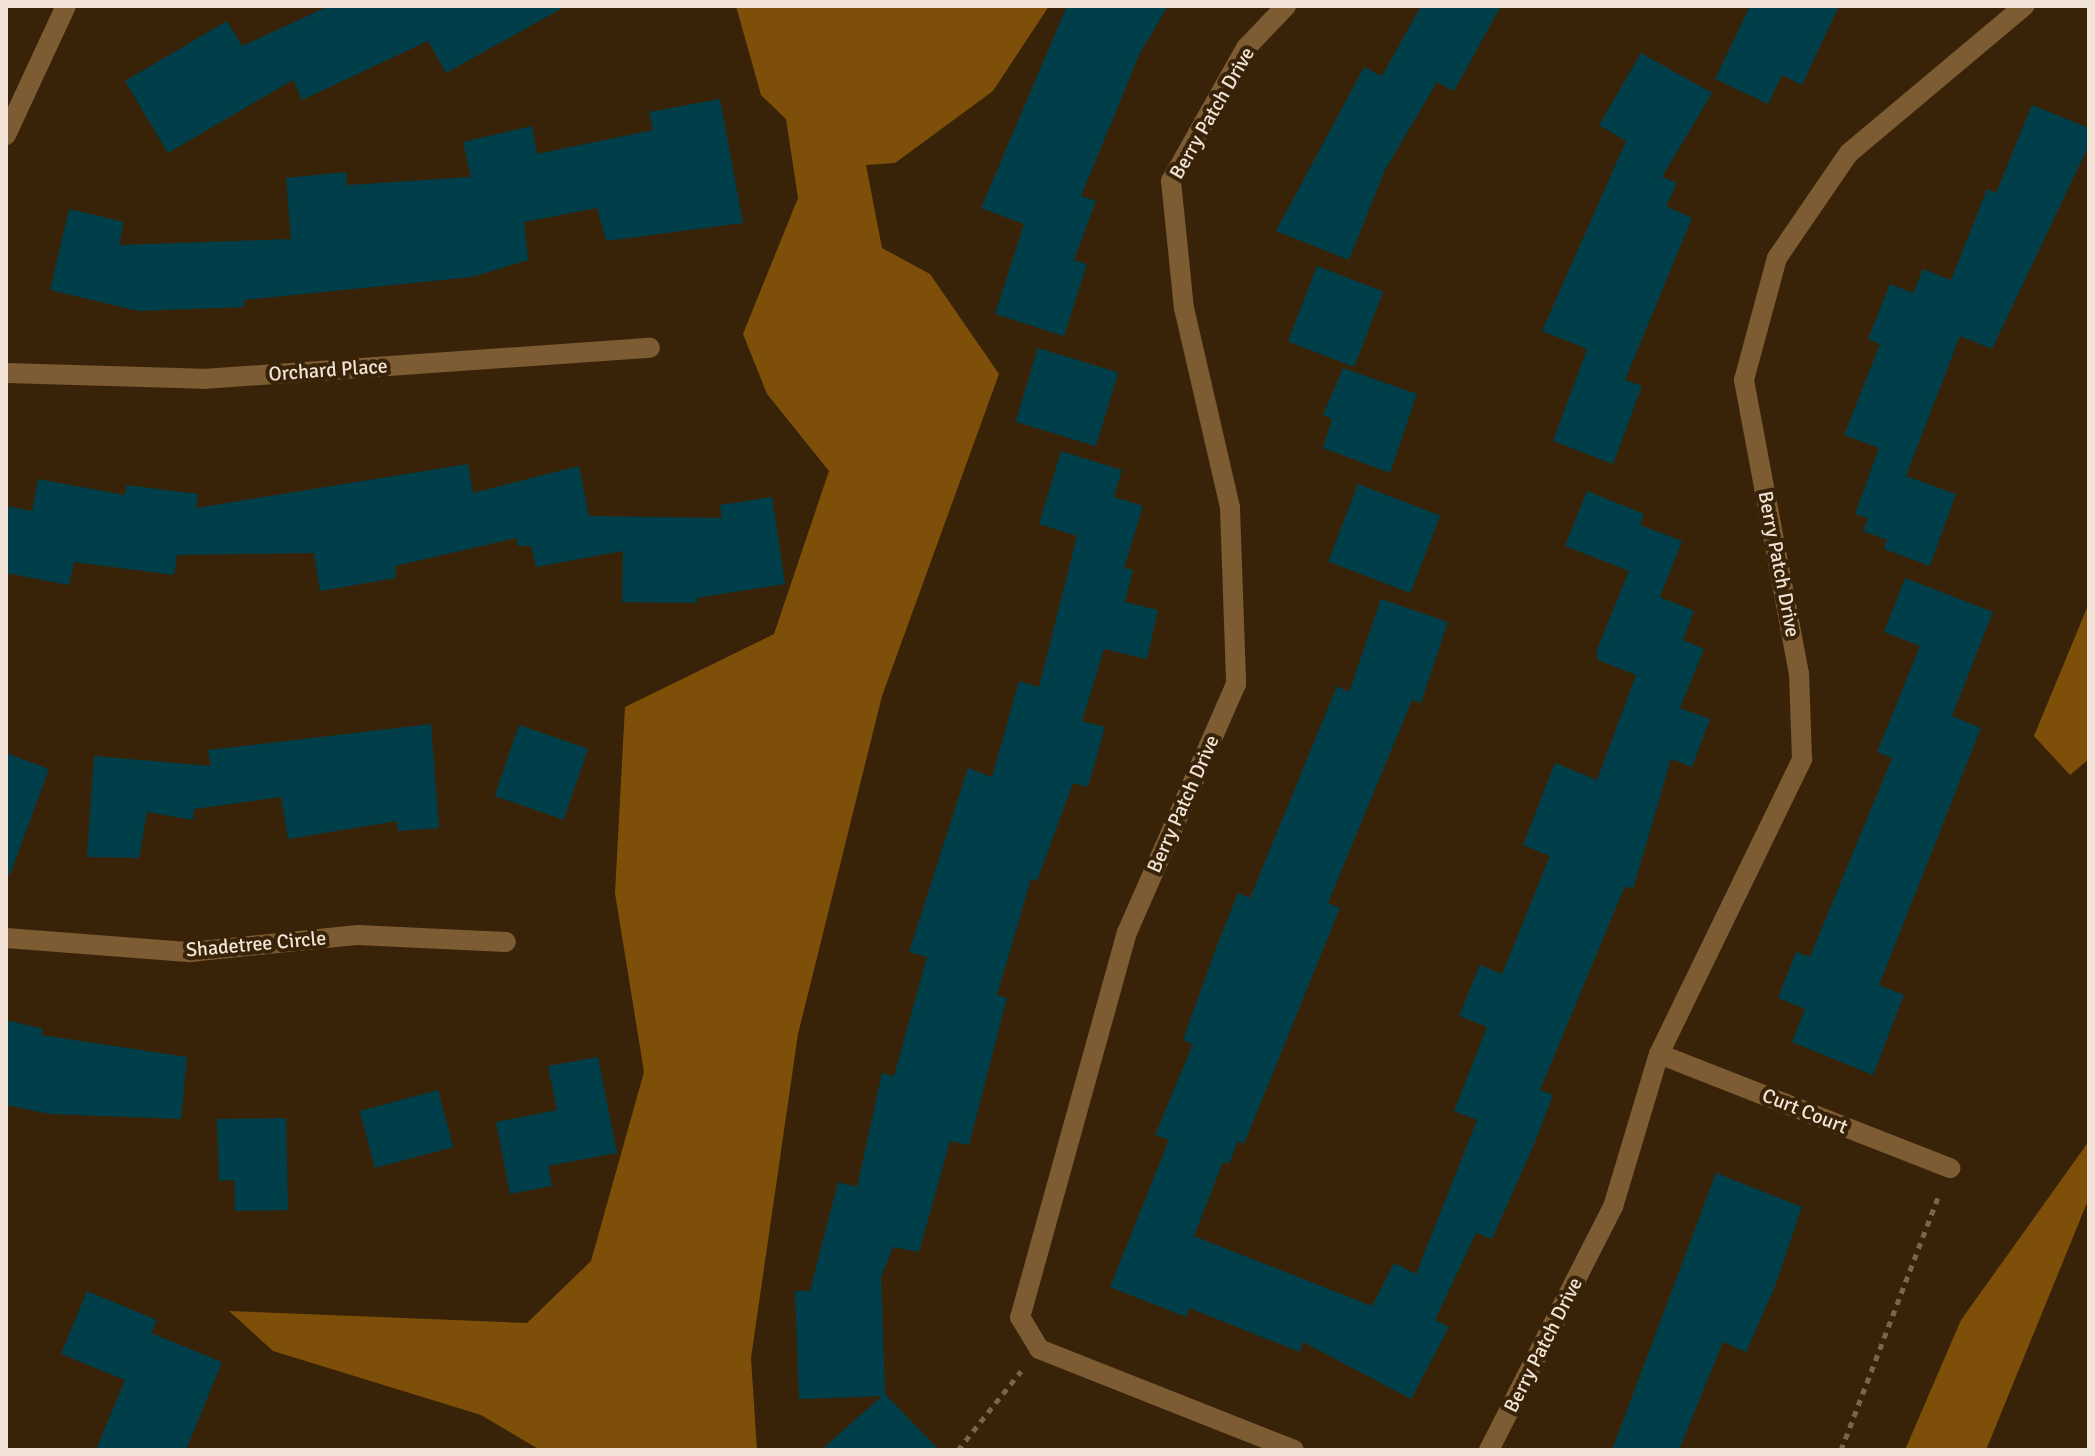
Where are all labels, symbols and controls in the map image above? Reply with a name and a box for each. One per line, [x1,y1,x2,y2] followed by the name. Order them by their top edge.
[1165,43,1259,183] street label: Berry Patch Drive
[268,354,388,386] street label: Orchard Place
[1753,489,1805,639] street label: Berry Patch Drive
[1142,731,1224,877] street label: Berry Patch Drive
[185,926,327,962] street label: Shadetree Circle
[1759,1083,1851,1139] street label: Curt Court
[1499,1274,1587,1416] street label: Berry Patch Drive

